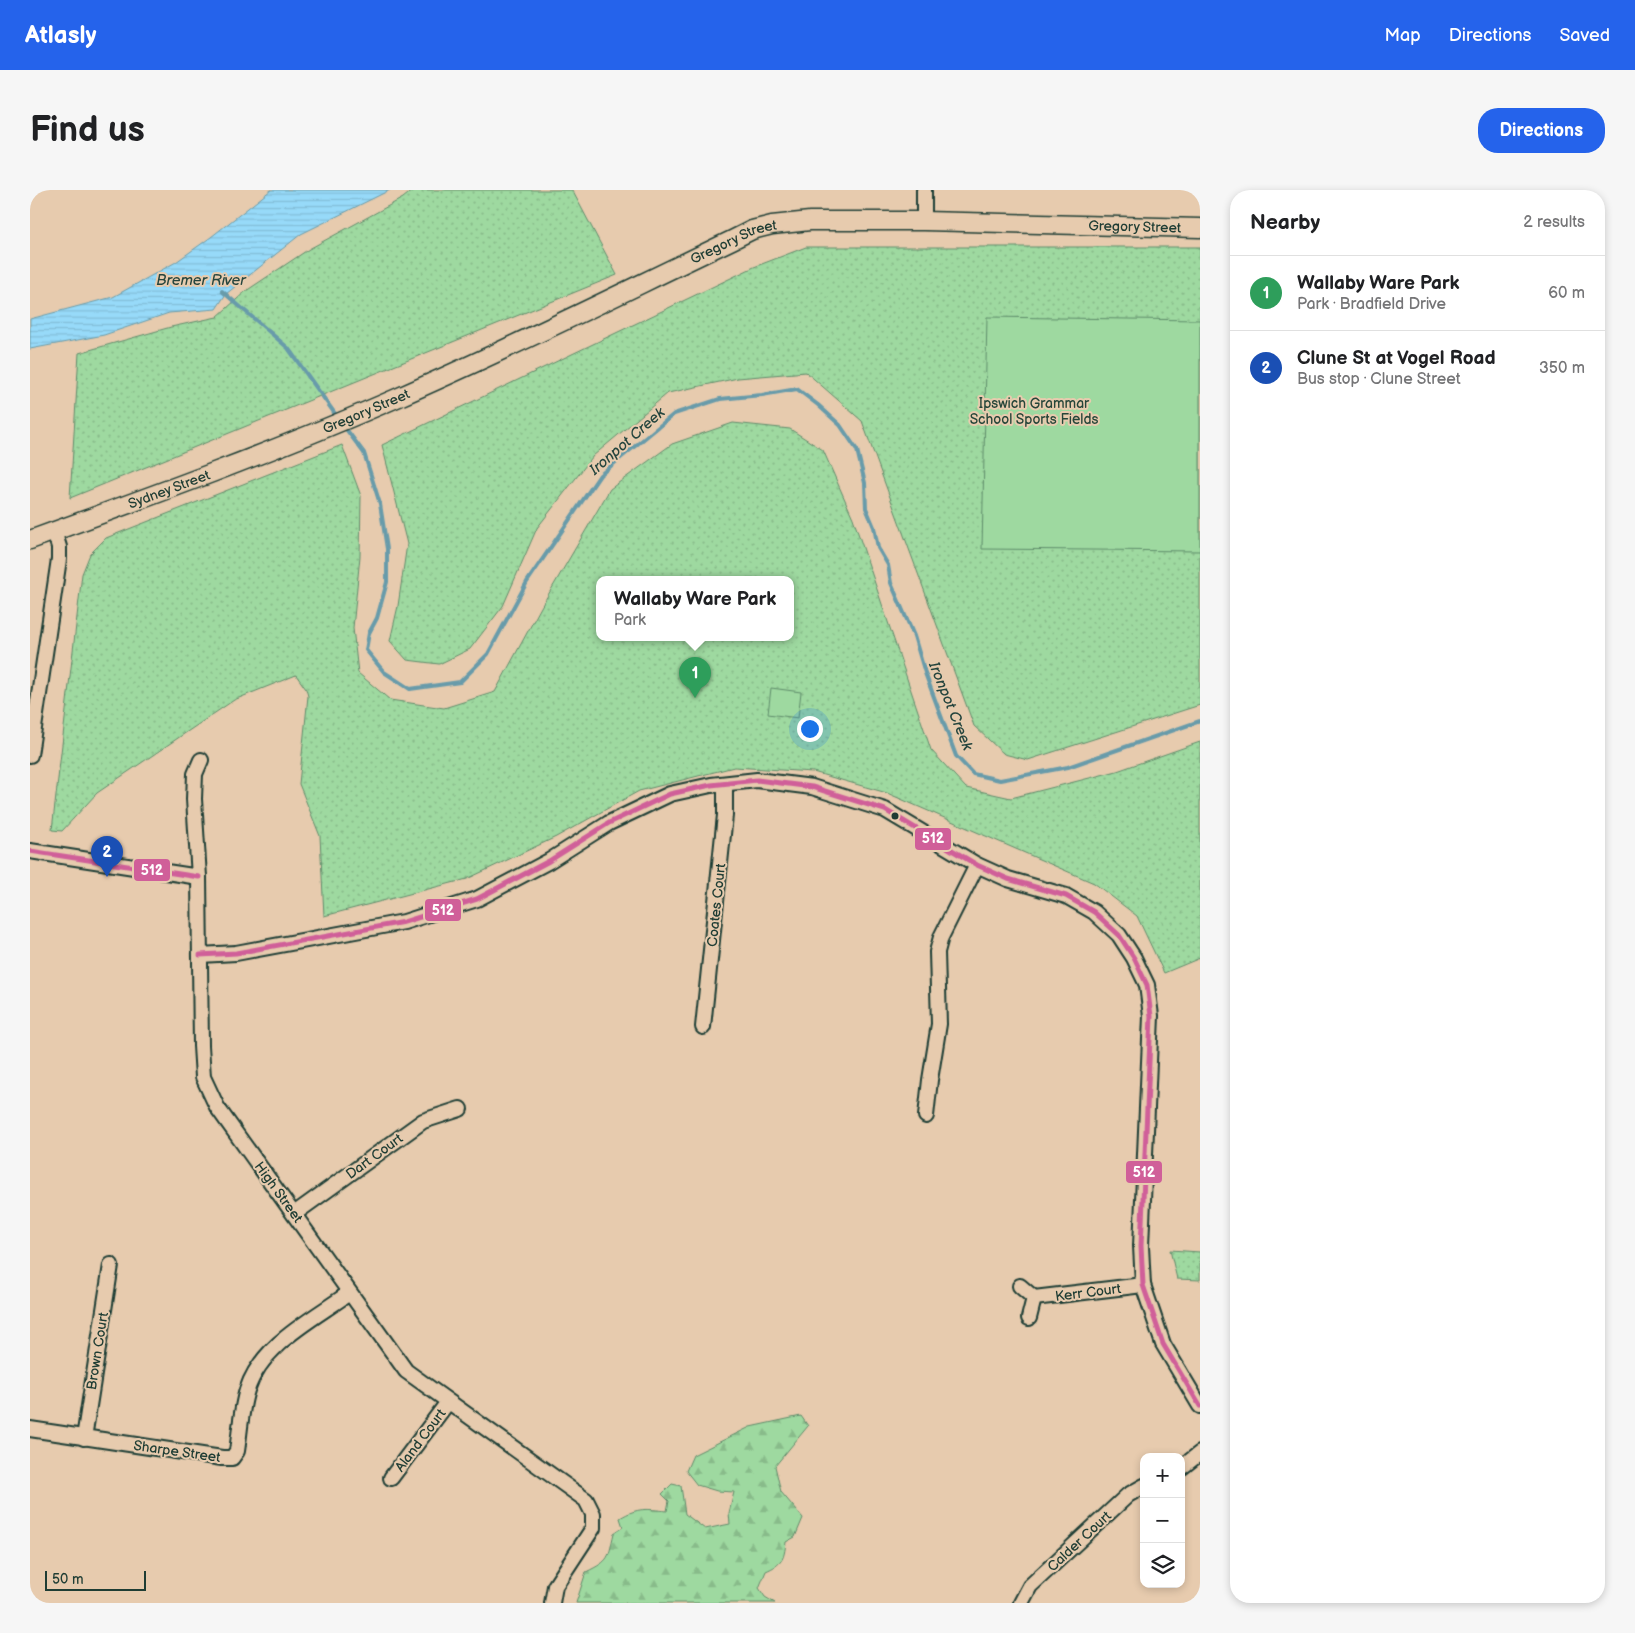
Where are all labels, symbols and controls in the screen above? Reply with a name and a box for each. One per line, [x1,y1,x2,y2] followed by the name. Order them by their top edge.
[25,21,96,50] text: Atlasly
[1385,25,1421,46] text: Map
[1449,25,1531,46] text: Directions
[1559,25,1610,46] text: Saved
[1478,108,1605,153] button: Directions
[30,109,145,152] text: Find us
[1250,210,1320,235] text: Nearby
[1523,213,1585,232] text: 2 results
[688,217,778,268] street label: Gregory Street
[1088,217,1182,237] street label: Gregory Street
[156,271,247,290] water label: Bremer River
[1297,272,1460,295] text: Wallaby Ware Park
[1263,284,1269,303] text: 1
[1548,284,1585,303] text: 60 m
[1297,295,1446,314] text: Park · Bradfield Drive
[1297,347,1496,370] text: Clune St at Vogel Road
[1261,359,1271,378] text: 2
[1539,359,1585,378] text: 350 m
[1297,370,1461,389] text: Bus stop · Clune Street
[320,385,413,437] street label: Gregory Street
[970,395,1098,428] park label: Ipswich Grammar School Sports Fields
[585,403,669,480] water label: Ironpot Creek
[126,466,213,512] street label: Sydney Street
[596,576,794,641] popup
[614,588,776,611] text: Wallaby Ware Park
[614,611,646,630] text: Park
[679,657,711,698] pin: 1
[924,658,977,754] water label: Ironpot Creek
[797,716,823,742] your location
[890,811,900,821] unlabelled marker
[914,827,952,851] line badge: 512
[922,830,945,847] text: 512
[91,836,123,877] pin: 2
[133,858,171,882] line badge: 512
[141,862,164,879] text: 512
[704,862,729,948] street label: Coates Court
[424,898,462,922] line badge: 512
[432,902,455,919] text: 512
[342,1130,407,1183] street label: Dart Court
[251,1158,307,1227] street label: High Street
[1125,1160,1163,1184] line badge: 512
[1133,1164,1156,1181] text: 512
[1054,1280,1123,1305] street label: Kerr Court
[83,1310,112,1391] street label: Brown Court
[391,1405,450,1475] street label: Aland Court
[132,1437,222,1466] street label: Sharpe Street
[1140,1453,1185,1588] map controls
[1140,1453,1185,1498] button: +
[1140,1498,1185,1543] button: −
[1044,1507,1115,1575] street label: Calder Court
[1140,1543,1185,1588] button: layers
[45,1568,146,1591] scale bar
[52,1571,84,1588] text: 50 m

